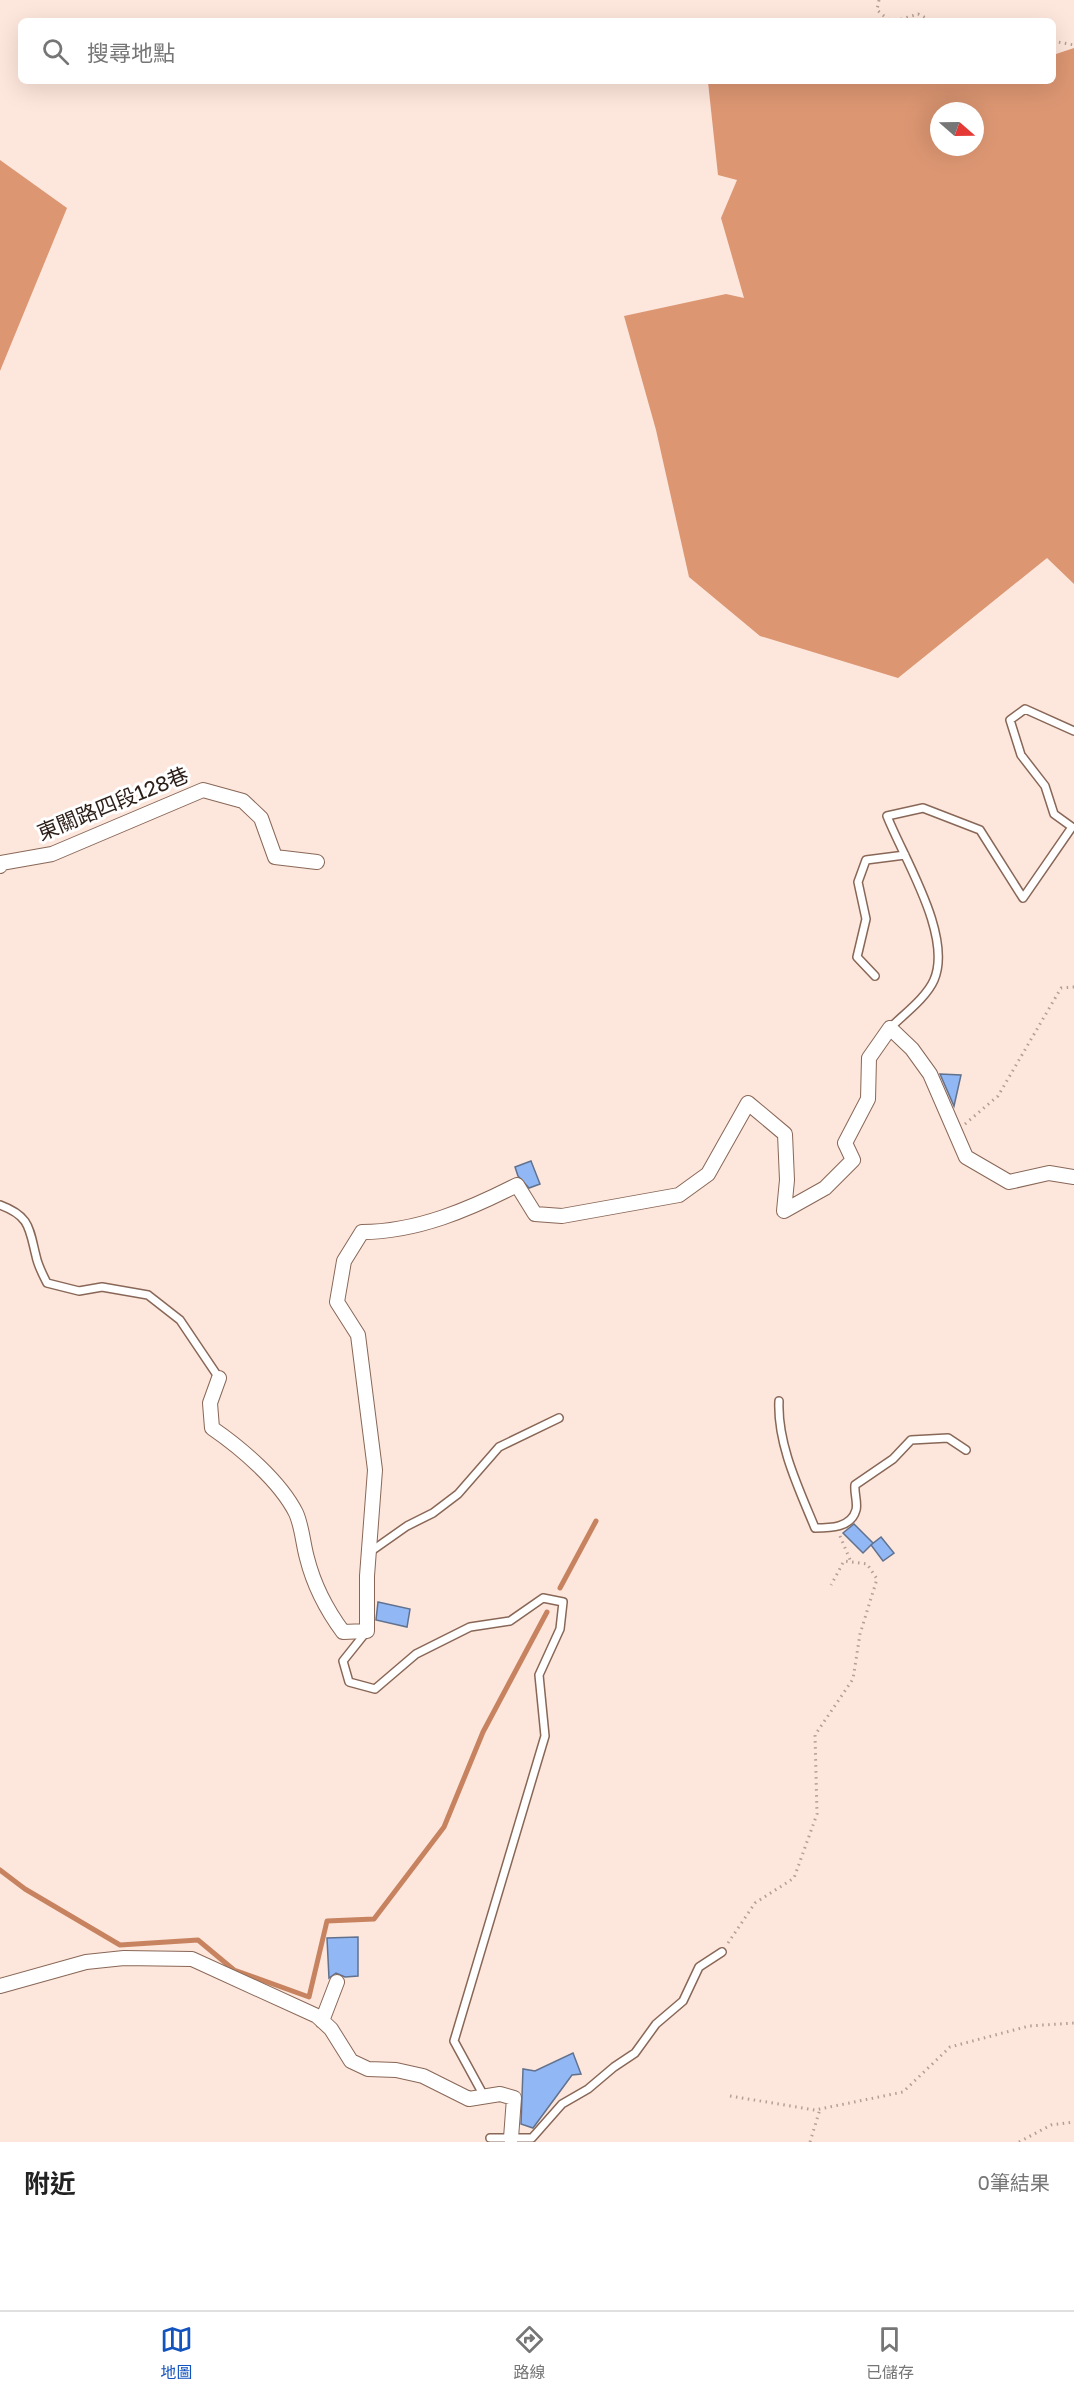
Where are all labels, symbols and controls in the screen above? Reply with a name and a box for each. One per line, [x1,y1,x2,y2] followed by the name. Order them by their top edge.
[18,18,1056,84] search box
[39,35,72,68] icon: search
[87,39,175,66] text: 搜尋地點
[930,102,984,156] north arrow
[33,761,192,845] street label: 東關路四段128巷
[24,2168,76,2199] text: 附近
[978,2170,1050,2194] text: 0筆結果
[160,2323,193,2383] tab: 地圖
[513,2323,546,2383] tab: 路線
[866,2323,914,2383] tab: 已儲存

